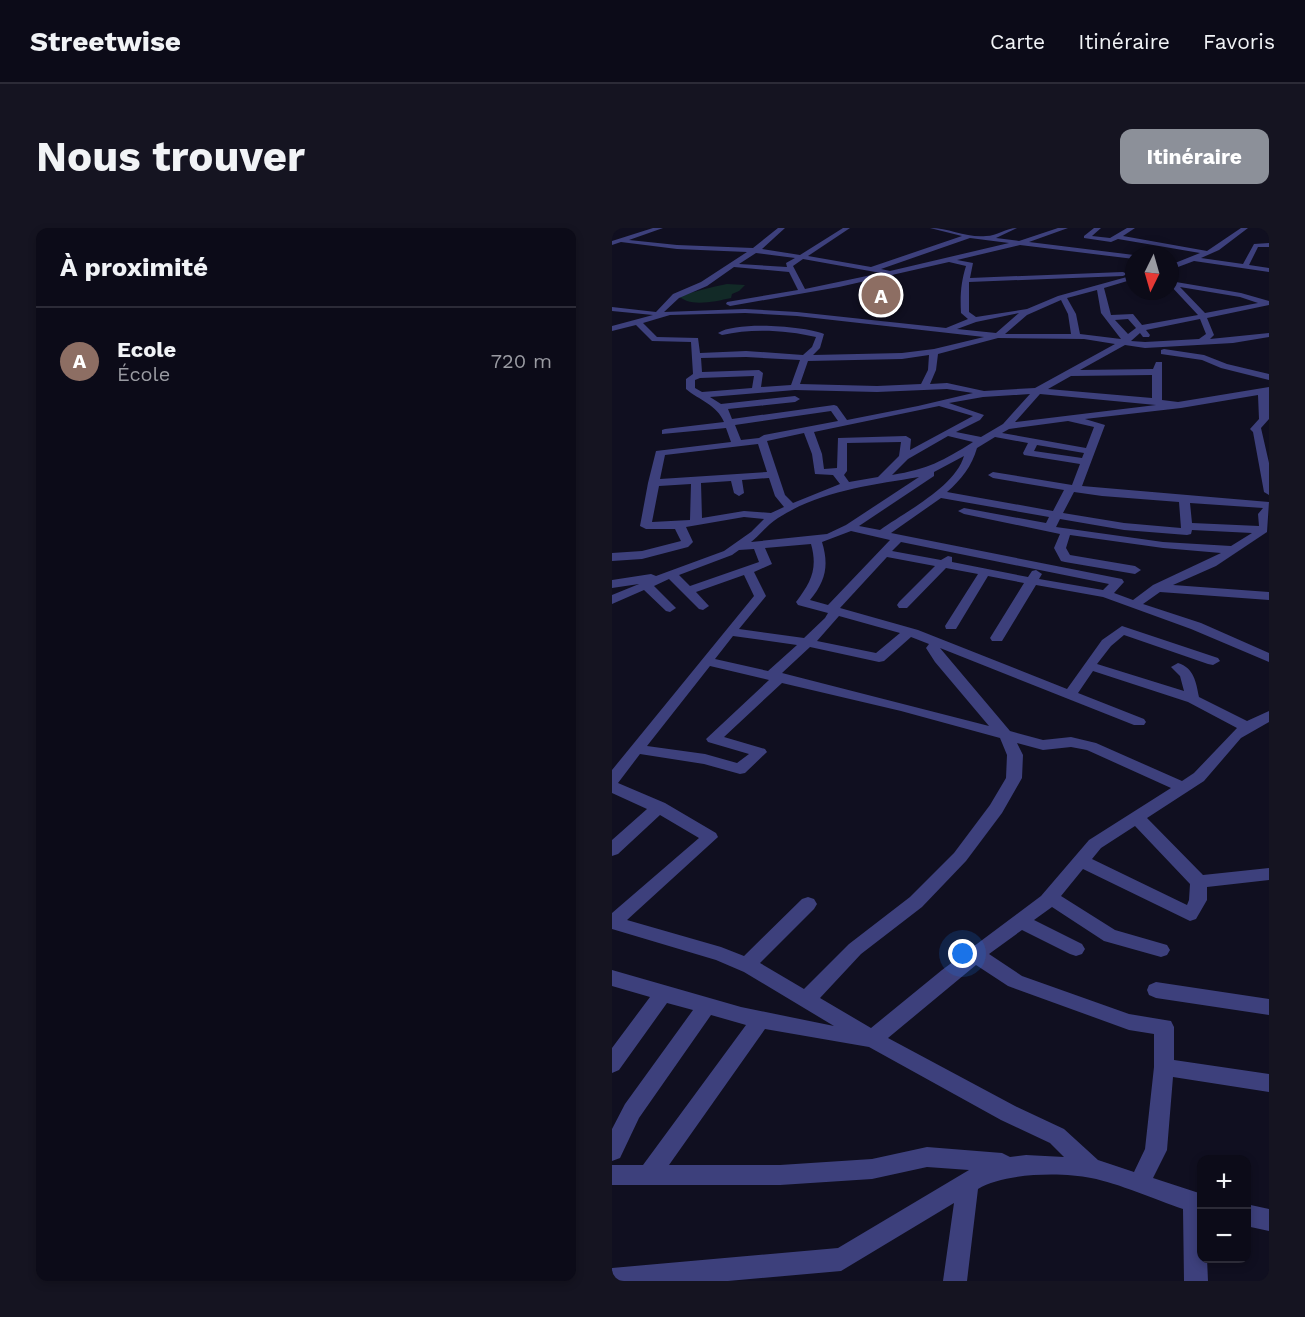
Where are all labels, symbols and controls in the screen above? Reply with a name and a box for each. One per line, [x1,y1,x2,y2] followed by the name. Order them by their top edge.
[30,25,181,58] text: Streetwise
[990,29,1045,54] text: Carte
[1078,29,1170,54] text: Itinéraire
[1203,29,1275,54] text: Favoris
[1120,129,1269,184] button: Itinéraire
[36,132,305,181] text: Nous trouver
[1125,246,1179,300] north arrow
[60,252,208,282] text: À proximité
[862,272,900,318] pin: A
[117,337,176,362] text: Ecole
[73,349,86,373] text: A
[491,349,552,373] text: 720 m
[117,362,170,386] text: École
[948,939,977,968] your location
[1197,1155,1251,1263] map controls
[1197,1155,1251,1209] button: +
[1197,1209,1251,1263] button: −

